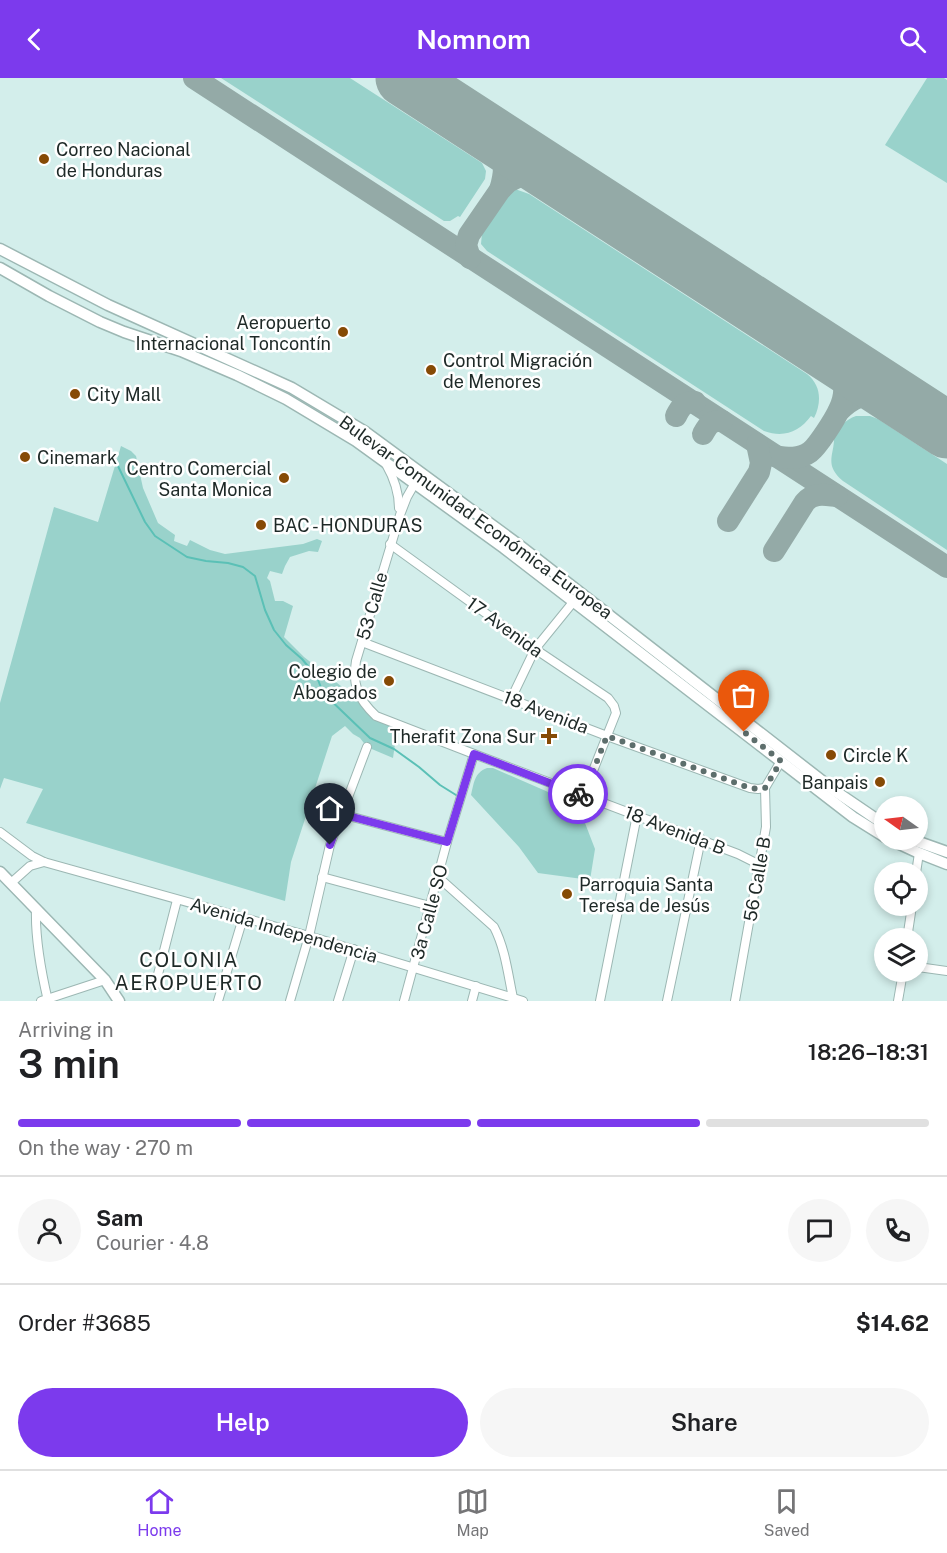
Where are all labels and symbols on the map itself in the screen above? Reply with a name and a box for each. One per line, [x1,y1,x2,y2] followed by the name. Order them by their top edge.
[56,139,191,181] place label: Correo Nacional de Honduras
[37,152,51,166] marker: Correo Nacional de Honduras
[135,312,331,354] place label: Aeropuerto Internacional Toncontín
[336,325,350,339] marker: Aeropuerto Internacional Toncontín
[443,350,592,392] place label: Control Migración de Menores
[424,363,438,377] marker: Control Migración de Menores
[87,384,161,405] place label: City Mall
[68,387,82,401] marker: City Mall
[335,411,617,623] street label: Bulevar Comunidad Económica Europea
[37,447,117,468] place label: Cinemark
[18,450,32,464] marker: Cinemark
[126,458,272,500] place label: Centro Comercial Santa Monica
[277,471,291,485] marker: Centro Comercial Santa Monica
[273,515,423,536] place label: BAC - HONDURAS
[254,518,268,532] marker: BAC - HONDURAS
[352,570,392,642] street label: 53 Calle
[463,592,547,662] street label: 17 Avenida
[289,661,377,703] place label: Colegio de Abogados
[718,670,769,732] pin
[382,674,396,688] marker: Colegio de Abogados
[500,686,592,738] street label: 18 Avenida
[390,726,536,747] place label: Therafit Zona Sur
[540,727,558,745] marker: Therafit Zona Sur
[843,745,908,766] place label: Circle K
[824,748,838,762] marker: Circle K
[548,764,608,824] courier
[801,772,868,793] place label: Banpais
[873,775,887,789] marker: Banpais
[304,783,355,845] pin
[874,796,928,850] north arrow
[622,801,728,859] street label: 18 Avenida B
[739,835,775,923] street label: 56 Calle B
[406,862,452,962] street label: 3a Calle SO
[579,874,713,916] place label: Parroquia Santa Teresa de Jesús
[560,887,574,901] marker: Parroquia Santa Teresa de Jesús
[188,893,380,967] street label: Avenida Independencia
[115,948,263,995] district label: COLONIA AEROPUERTO

